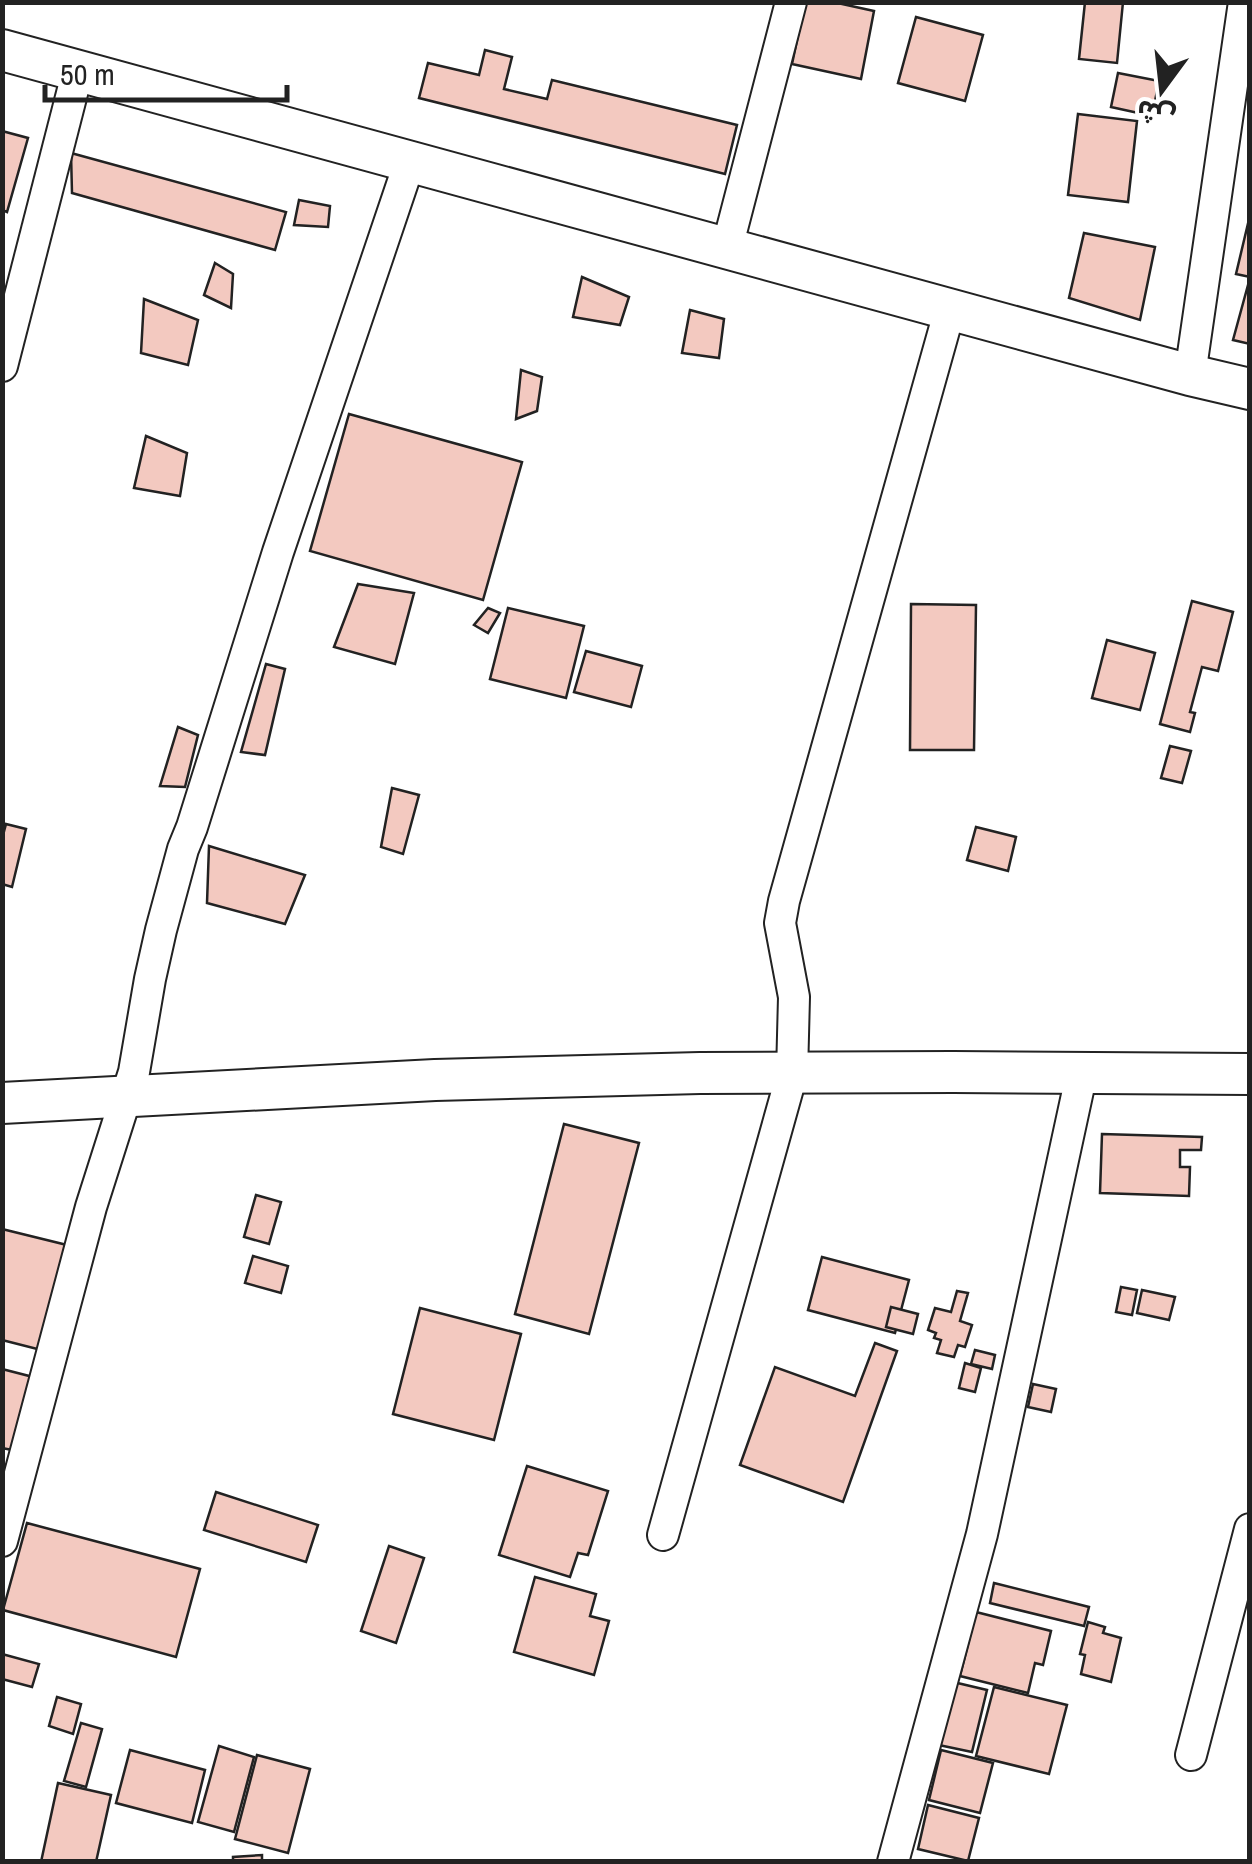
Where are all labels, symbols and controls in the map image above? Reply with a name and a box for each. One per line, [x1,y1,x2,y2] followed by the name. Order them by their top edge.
[45,40,288,102] scale bar
[1112,40,1212,140] north arrow
[60,54,115,94] text: 50 m
[1132,91,1179,137] text: ش

